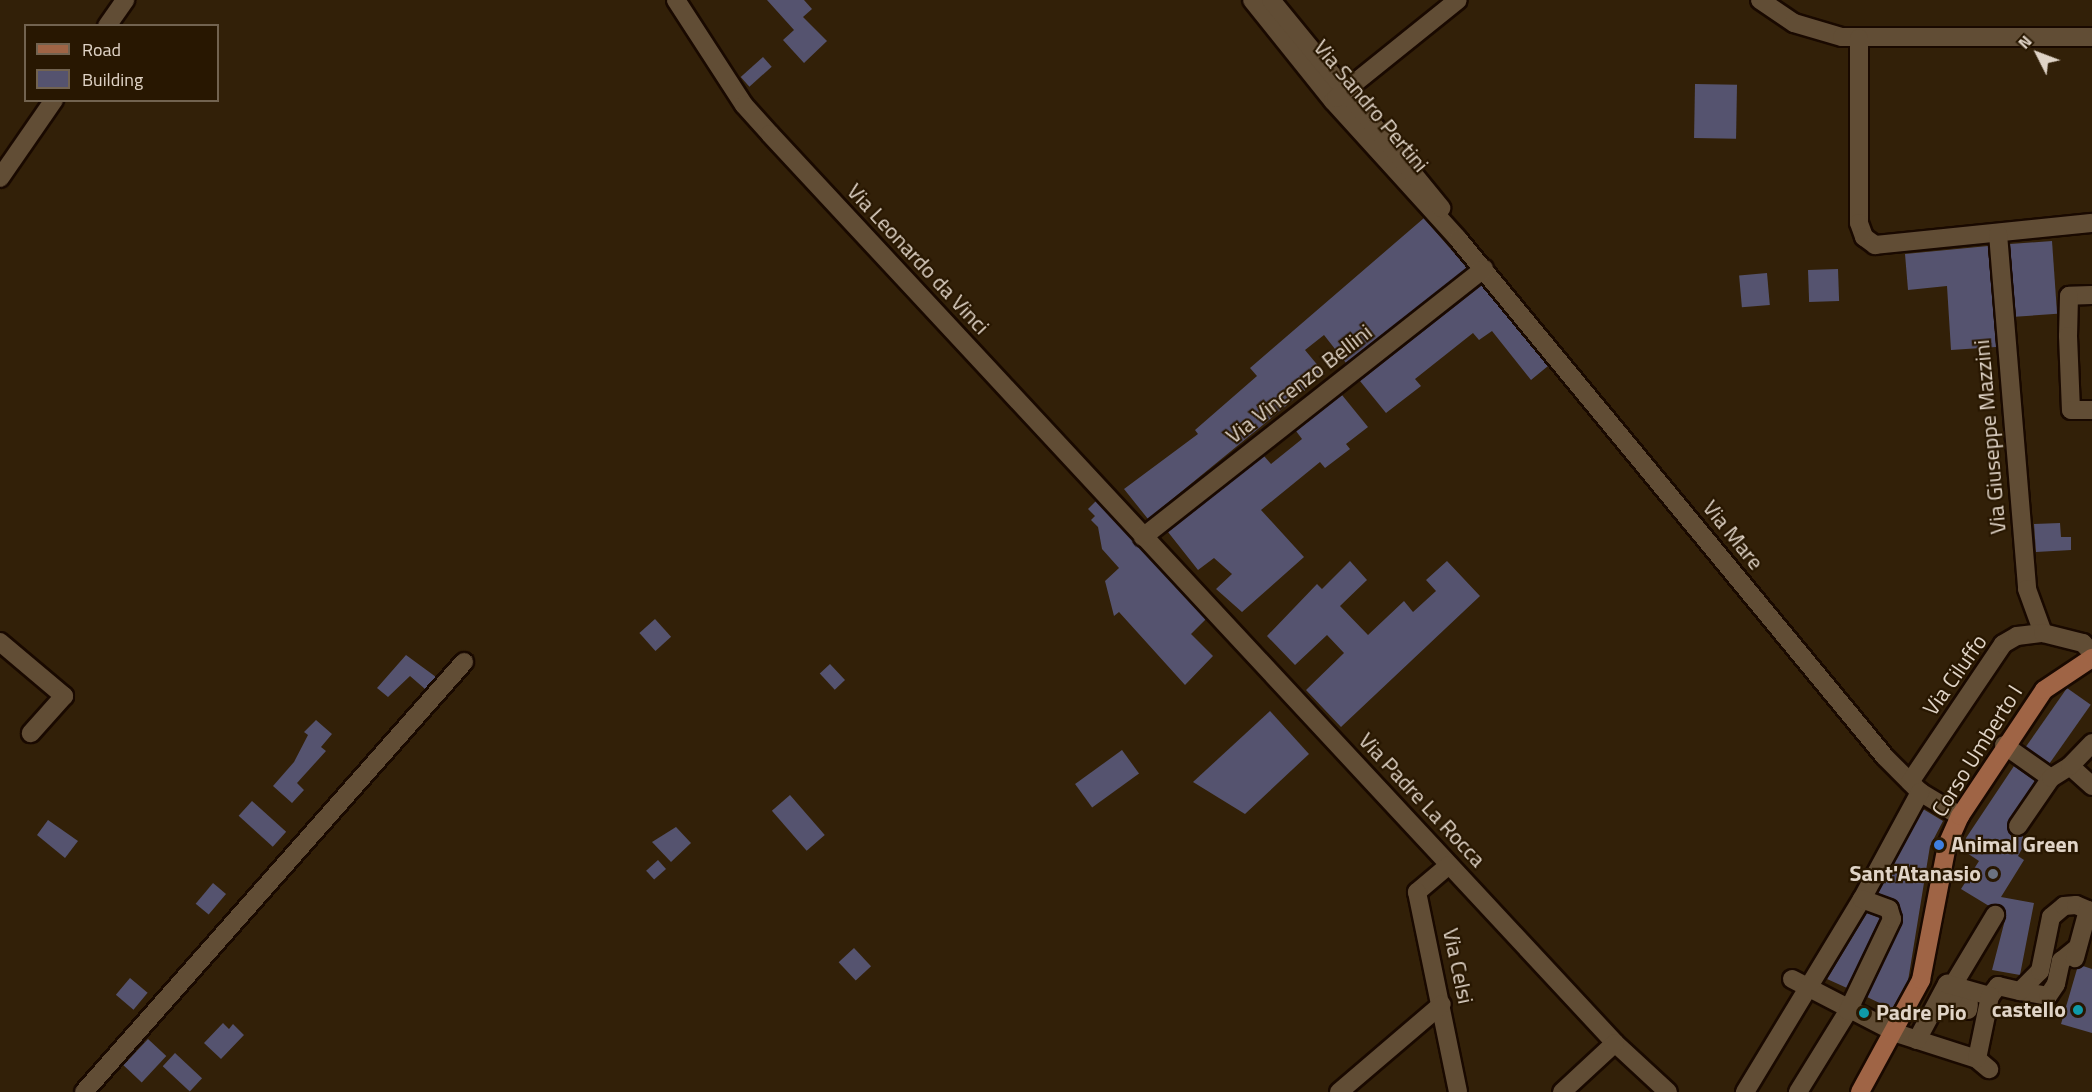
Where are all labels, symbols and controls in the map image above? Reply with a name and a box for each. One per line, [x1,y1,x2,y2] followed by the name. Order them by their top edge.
[24,24,219,102] legend
[2008,24,2068,84] north arrow
[2012,30,2037,54] text: N
[1308,34,1434,178] street label: Via Sandro Pertini
[82,36,121,63] text: Road
[82,66,143,93] text: Building
[841,178,995,340] street label: Via Leonardo da Vinci
[1221,319,1377,449] street label: Via Vincenzo Bellini
[1968,339,2012,535] street label: Via Giuseppe Mazzini
[1697,495,1769,575] street label: Via Mare
[1918,629,1992,721] street label: Via Ciluffo
[1926,680,2028,822] street label: Corso Umberto I
[1353,727,1491,873] street label: Via Padre La Rocca
[1951,832,2079,858] place label: Animal Green
[1932,838,1946,852] marker: Animal Green
[1850,861,1981,887] place label: Sant'Atanasio
[1986,867,2000,881] marker: Sant'Atanasio
[1437,926,1479,1006] street label: Via Celsi
[1992,997,2066,1023] place label: castello
[1876,1000,1967,1026] place label: Padre Pio
[2071,1003,2085,1017] marker: castello
[1857,1006,1871,1020] marker: Padre Pio

